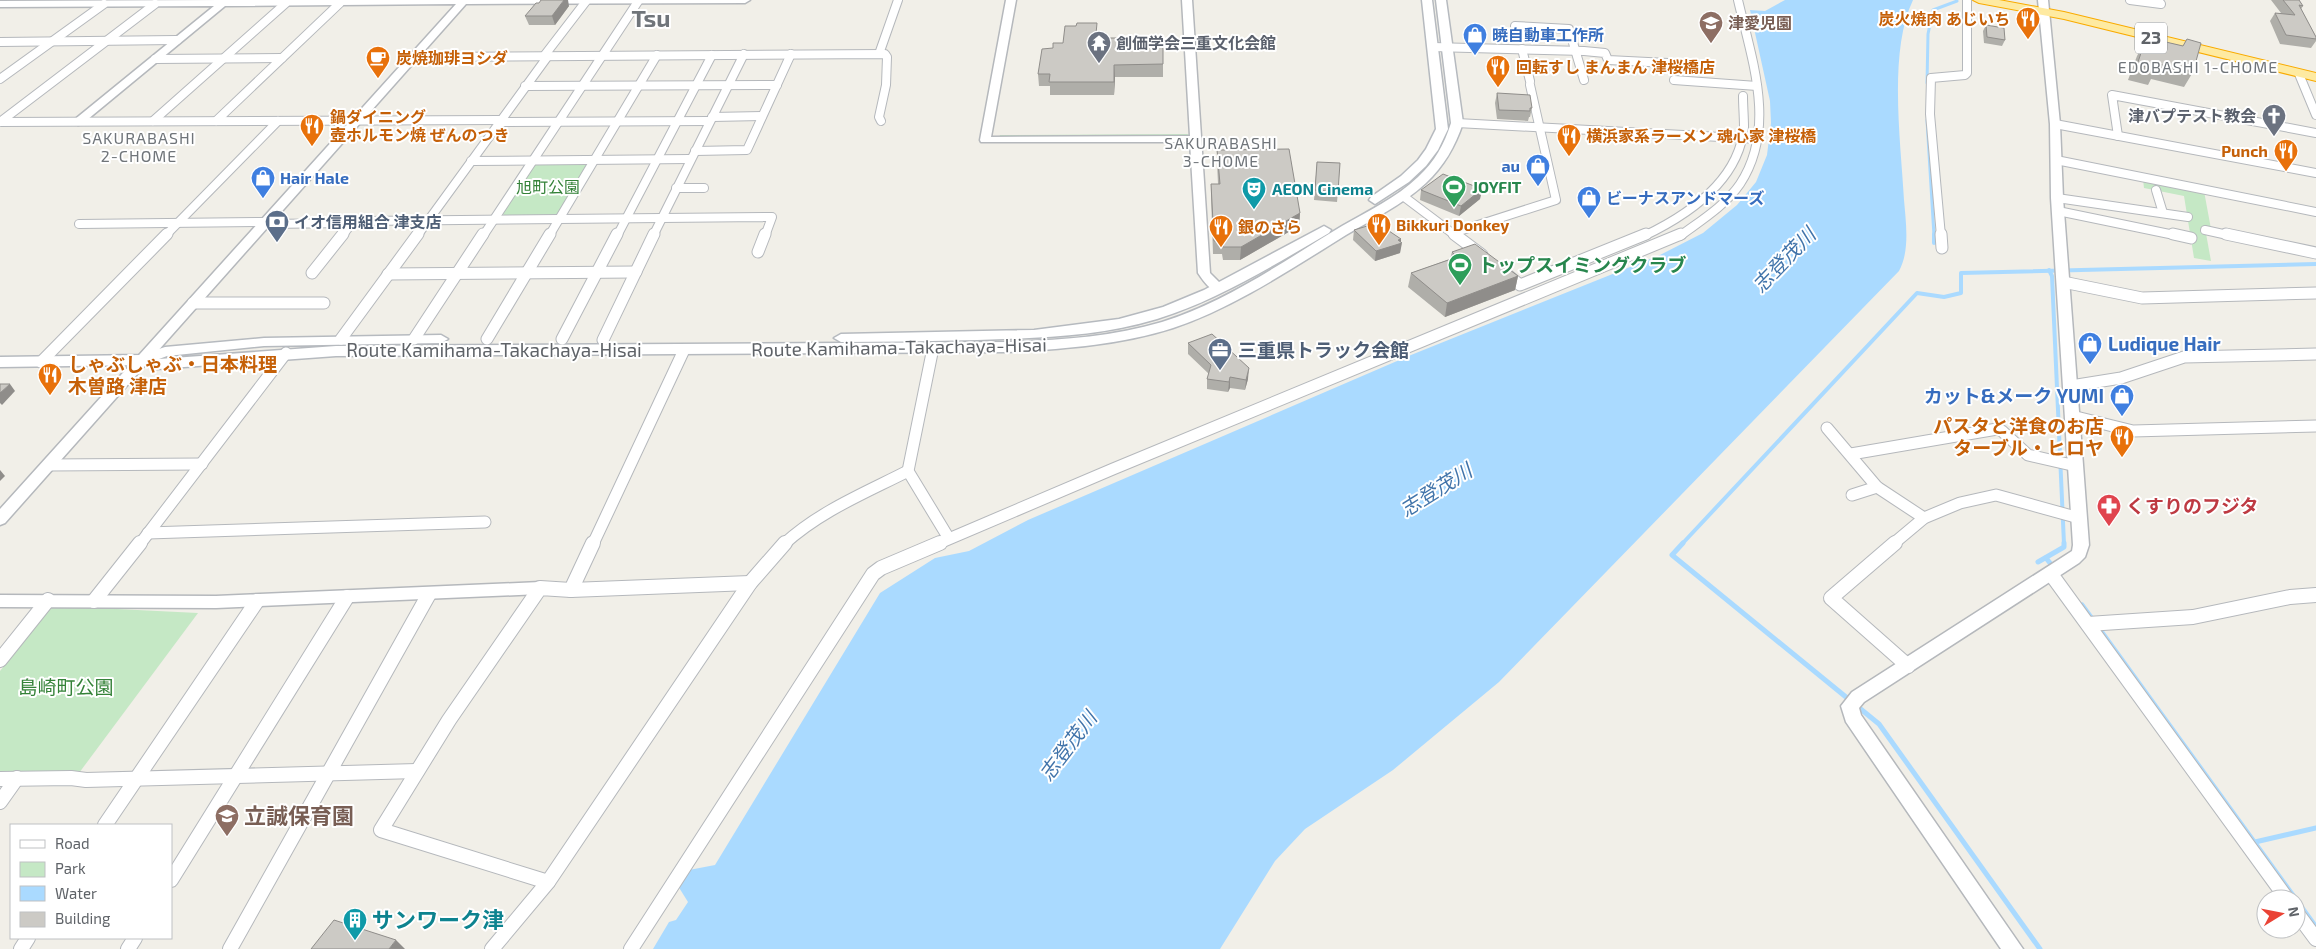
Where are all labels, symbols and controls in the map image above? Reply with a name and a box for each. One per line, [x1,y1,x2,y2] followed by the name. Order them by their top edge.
[631,3,671,32] district label: Tsu
[2015,6,2041,40] restaurant icon: 炭火焼肉 あじいち
[1879,9,2010,28] place label: 炭火焼肉 あじいち
[1698,10,1724,44] school or university icon: 津愛児園
[1728,13,1792,32] place label: 津愛児園
[1462,22,1488,56] shop icon: 暁自動車工作所
[2135,22,2167,54] road number: 23
[1492,25,1604,44] place label: 暁自動車工作所
[1086,30,1112,64] temple icon: 創価学会三重文化会館
[1116,33,1276,52] place label: 創価学会三重文化会館
[365,45,391,79] cafe icon: 炭焼珈琲ヨシダ
[396,48,508,67] place label: 炭焼珈琲ヨシダ
[1485,54,1511,88] restaurant icon: 回転すし まんまん 津桜橋店
[1516,57,1715,76] place label: 回転すし まんまん 津桜橋店
[2118,57,2278,76] district label: EDOBASHI 1-CHOME
[2261,103,2287,137] church icon: 津バプテスト教会
[2128,106,2256,125] place label: 津バプテスト教会
[330,107,509,144] place label: 鍋ダイニング 壺ホルモン焼 ぜんのつき
[299,113,325,147] restaurant icon: 鍋ダイニング 壺ホルモン焼 ぜんのつき
[1556,123,1582,157] restaurant icon: 横浜家系ラーメン 魂心家 津桜橋
[1586,126,1816,145] place label: 横浜家系ラーメン 魂心家 津桜橋
[82,128,196,165] district label: SAKURABASHI 2-CHOME
[1164,133,1278,170] district label: SAKURABASHI 3-CHOME
[2273,138,2299,172] restaurant icon: Punch
[2221,141,2268,160] place label: Punch
[1525,153,1551,187] shop icon: au
[1501,156,1520,175] place label: au
[250,165,276,199] shop icon: Hair Hale
[280,168,349,187] place label: Hair Hale
[1441,174,1467,208] sports icon: JOYFIT
[1241,176,1267,210] theatre icon: AEON Cinema
[516,177,580,196] park label: 旭町公園
[1472,177,1522,196] place label: JOYFIT
[1272,179,1373,198] place label: AEON Cinema
[1576,185,1602,219] shop icon: ビーナスアンドマーズ
[1606,188,1765,207] place label: ビーナスアンドマーズ
[264,209,290,243] bank icon: イオ信用組合 津支店
[294,212,441,231] place label: イオ信用組合 津支店
[1366,212,1392,246] restaurant icon: Bikkuri Donkey
[1208,214,1234,248] restaurant icon: 銀のさら
[1396,215,1509,235] place label: Bikkuri Donkey
[1238,217,1302,236] place label: 銀のさら
[1747,221,1821,296] water label: 志登茂川
[1447,252,1473,286] sports icon: トップスイミングクラブ
[1478,253,1687,276] place label: トップスイミングクラブ
[2077,331,2103,365] shop icon: Ludique Hair
[751,332,1047,361] street label: Route Kamihama-Takachaya-Hisai
[2108,332,2221,355] place label: Ludique Hair
[1207,337,1233,371] office icon: 三重県トラック会館
[346,338,642,361] street label: Route Kamihama-Takachaya-Hisai
[1238,338,1409,361] place label: 三重県トラック会館
[68,352,277,397] place label: しゃぶしゃぶ・日本料理 木曽路 津店
[37,362,63,396] restaurant icon: しゃぶしゃぶ・日本料理 木曽路 津店
[2109,383,2135,417] shop icon: カット&メーク YUMI
[1924,384,2104,407] place label: カット&メーク YUMI
[1933,414,2104,459] place label: パスタと洋食のお店 ターブル・ヒロヤ
[2109,424,2135,458] restaurant icon: パスタと洋食のお店 ターブル・ヒロヤ
[1395,457,1477,521] water label: 志登茂川
[2096,493,2122,527] pharmacy icon: くすりのフジタ
[2126,494,2259,517] place label: くすりのフジタ
[18,675,114,698] park label: 島崎町公園
[1034,705,1102,785] water label: 志登茂川
[244,802,354,828] place label: 立誠保育園
[214,803,240,837] school or university icon: 立誠保育園
[10,824,172,939] legend
[55,834,90,852] text: Road
[55,859,86,877] text: Park
[55,884,97,902] text: Water
[2256,889,2306,939] north arrow
[2285,905,2304,918] text: N
[372,906,504,932] place label: サンワーク津
[342,907,368,941] building icon: サンワーク津
[55,909,111,927] text: Building

